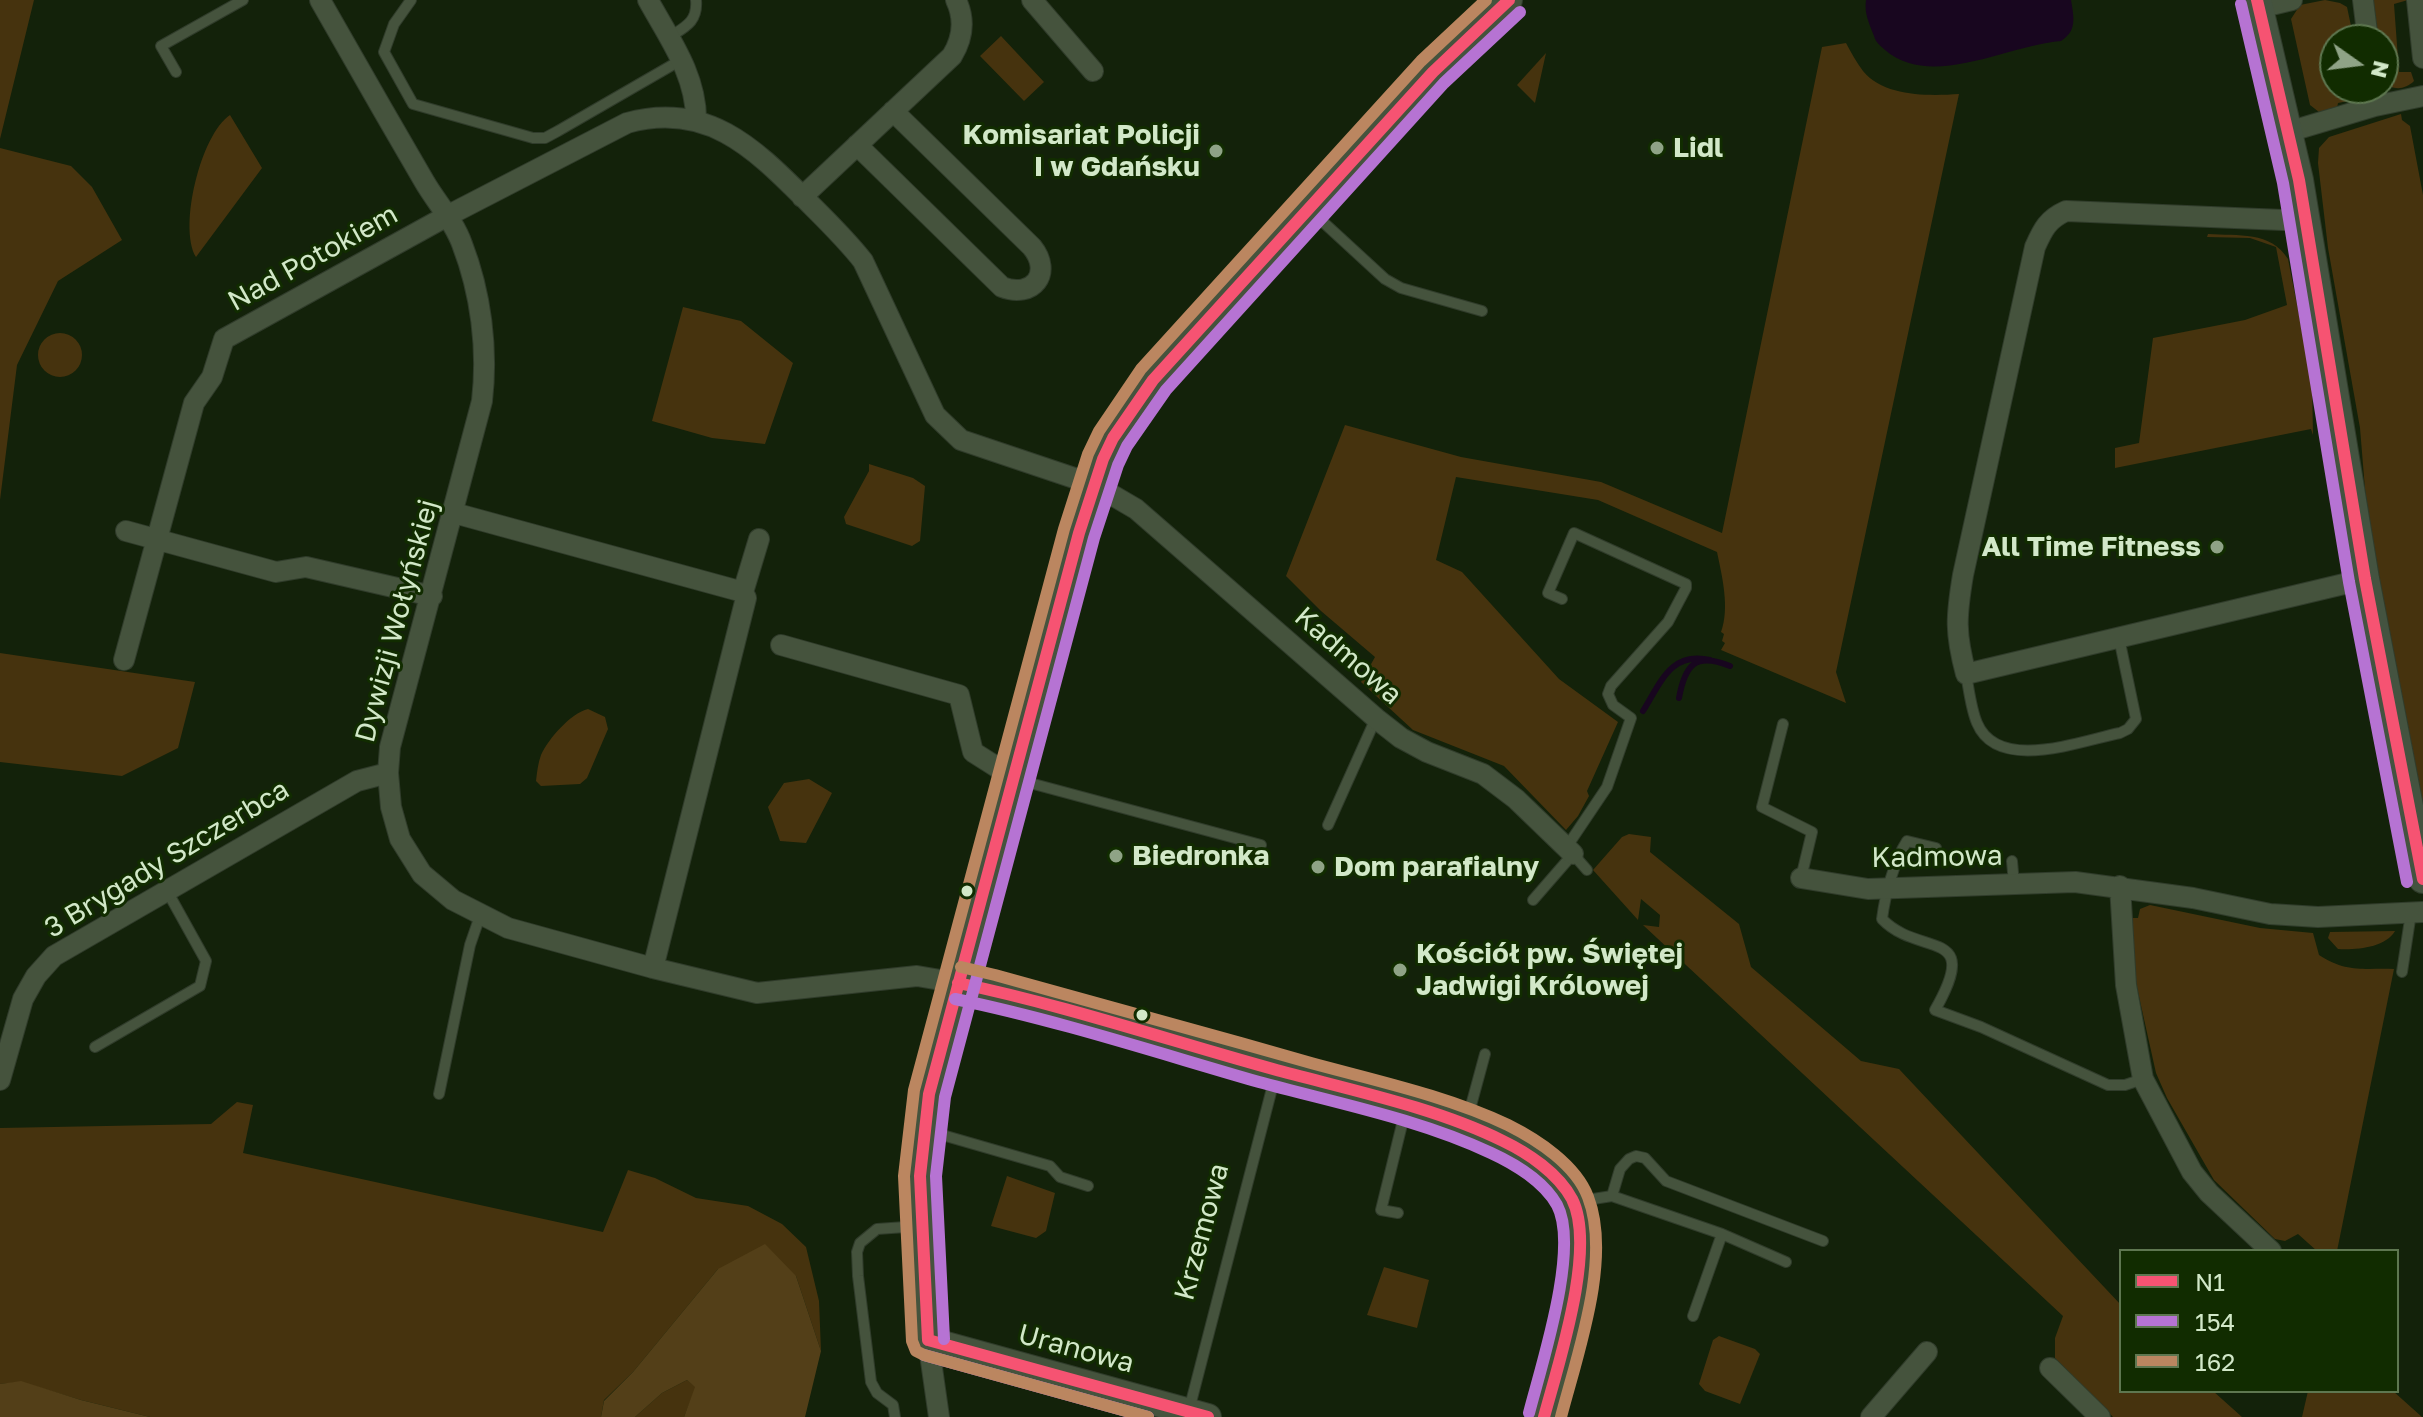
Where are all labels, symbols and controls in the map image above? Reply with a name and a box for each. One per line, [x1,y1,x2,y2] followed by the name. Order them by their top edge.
[2319,24,2399,104] north arrow
[2366,58,2396,81] text: N
[963,118,1200,184] place label: Komisariat Policji I w Gdańsku
[1673,131,1723,165] place label: Lidl
[1648,139,1666,157] marker: Lidl
[1207,142,1225,160] marker: Komisariat Policji I w Gdańsku
[222,198,404,318] street label: Nad Potokiem
[348,496,446,746] street label: Dywizji Wołyńskiej
[1981,530,2201,564] place label: All Time Fitness
[2208,538,2226,556] marker: All Time Fitness
[1287,600,1409,712] street label: Kadmowa
[39,773,295,945] street label: 3 Brygady Szczerbca
[1132,839,1270,873] place label: Biedronka
[1871,839,2003,875] street label: Kadmowa
[1107,847,1125,865] marker: Biedronka
[1334,850,1539,884] place label: Dom parafialny
[1309,858,1327,876] marker: Dom parafialny
[959,883,975,899] unlabelled marker
[1416,937,1683,1003] place label: Kościół pw. Świętej Jadwigi Królowej
[1391,961,1409,979] marker: Kościół pw. Świętej Jadwigi Królowej
[1134,1007,1150,1023] unlabelled marker
[1168,1160,1236,1304] street label: Krzemowa
[2119,1249,2399,1393] legend
[2195,1267,2225,1296] text: N1
[2195,1307,2235,1336] text: 154
[1014,1317,1138,1381] street label: Uranowa
[2195,1347,2235,1376] text: 162

